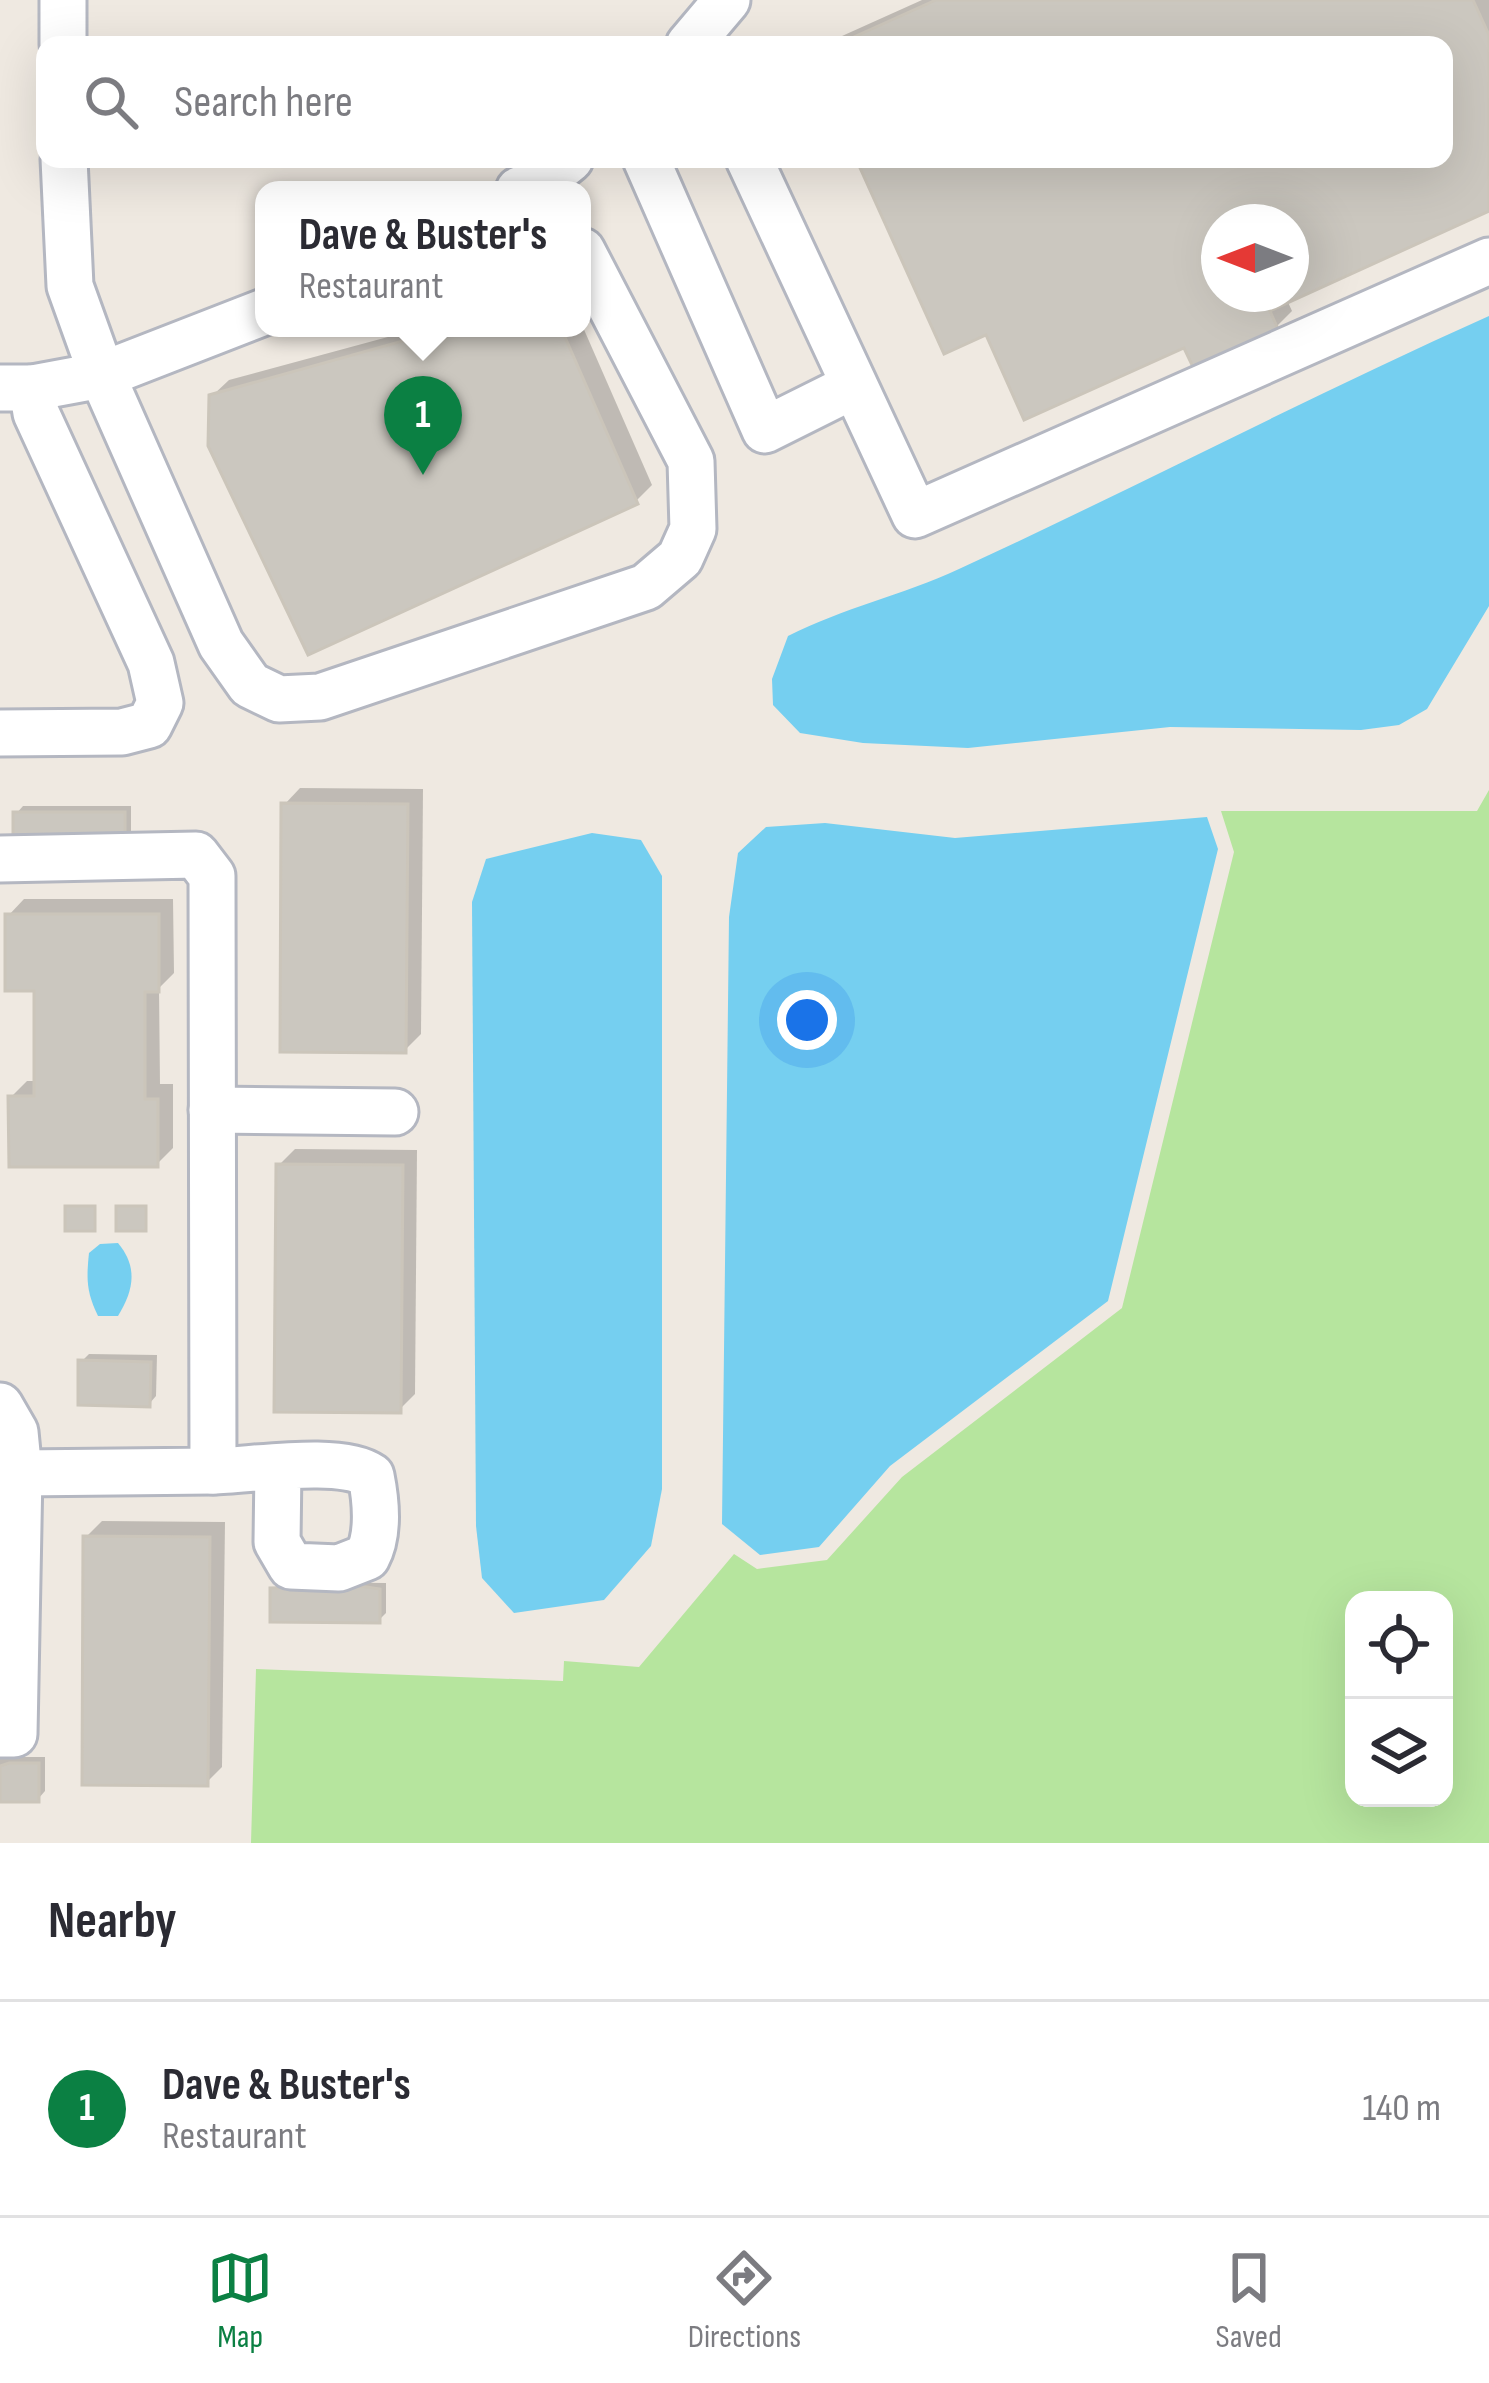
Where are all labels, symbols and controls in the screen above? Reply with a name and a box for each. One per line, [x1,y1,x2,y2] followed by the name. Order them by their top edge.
[36,36,1453,168] search box
[78,69,144,135] icon: search
[174,75,353,130] text: Search here
[255,181,591,337] popup
[1201,204,1309,312] north arrow
[299,208,547,263] text: Dave & Buster's
[299,263,443,310] text: Restaurant
[384,376,462,475] pin: 1
[777,990,837,1050] your location
[1345,1591,1453,1807] map controls
[1345,1591,1453,1699] button: locate
[1345,1699,1453,1807] button: layers
[48,1891,177,1952] text: Nearby
[162,2058,411,2113] text: Dave & Buster's
[79,2085,95,2132] text: 1
[1362,2085,1441,2132] text: 140 m
[162,2113,307,2160] text: Restaurant
[207,2245,273,2357] tab: Map
[688,2245,801,2357] tab: Directions
[1216,2245,1282,2357] tab: Saved

